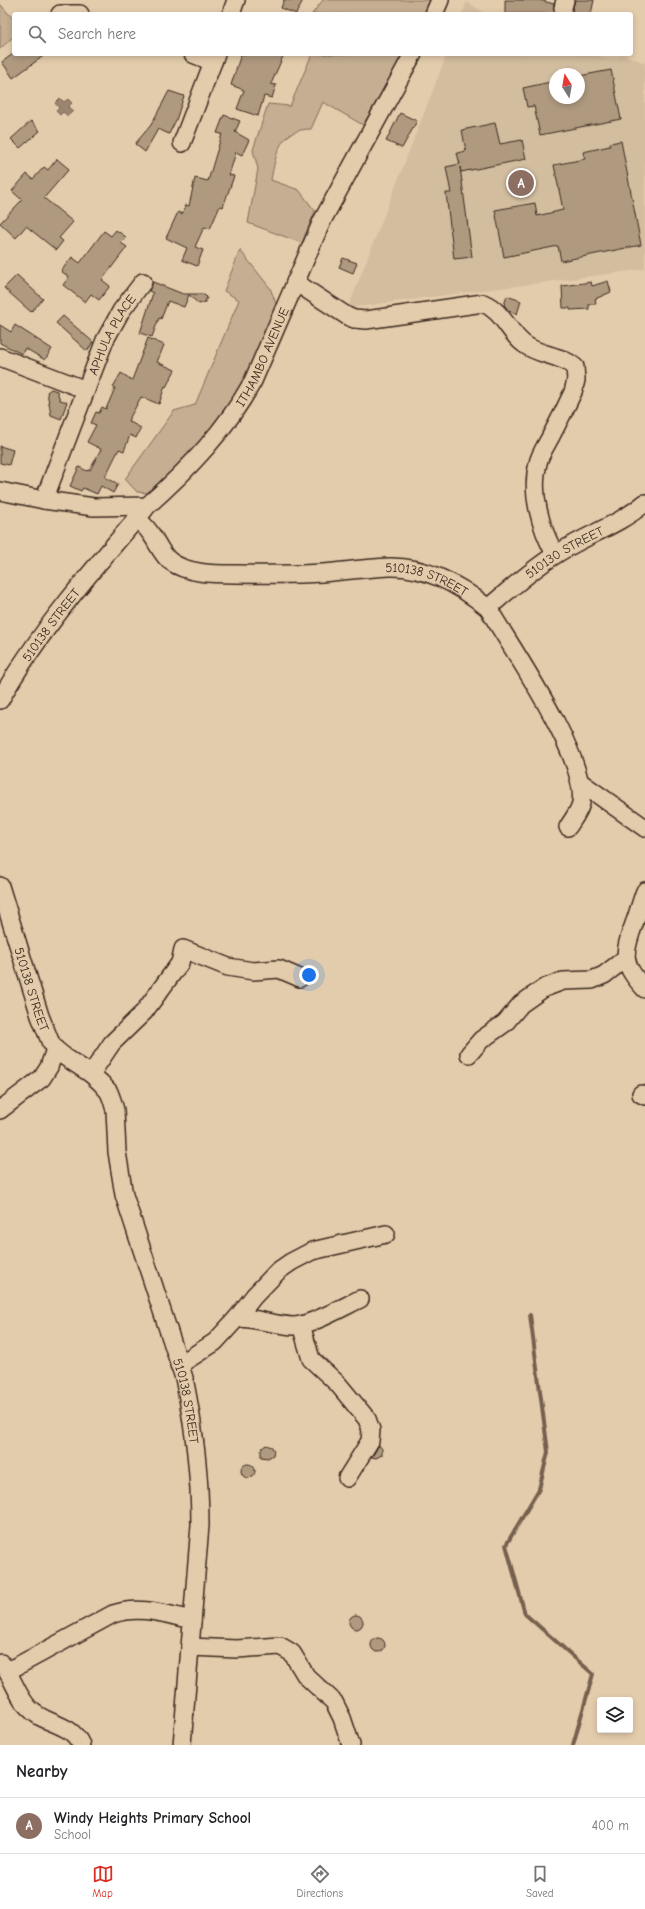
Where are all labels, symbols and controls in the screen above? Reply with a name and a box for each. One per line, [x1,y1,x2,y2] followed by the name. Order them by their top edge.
[12,12,633,56] search box
[26,23,48,45] icon: search
[58,25,136,43] text: Search here
[549,68,585,104] north arrow
[508,168,534,198] pin: A
[85,291,139,377] street label: APHULA PLACE
[233,305,292,409] street label: ITHAMBO AVENUE
[522,523,606,581] street label: 510130 STREET
[385,560,471,599] street label: 510138 STREET
[19,585,83,664] street label: 510138 STREET
[11,946,52,1034] street label: 510138 STREET
[299,965,319,985] your location
[170,1356,202,1445] street label: 510138 STREET
[597,1697,633,1733] map controls
[597,1697,633,1733] button: layers
[16,1762,67,1781] text: Nearby
[54,1809,251,1827] text: Windy Heights Primary School
[25,1818,33,1833] text: A
[592,1818,629,1833] text: 400 m
[54,1827,91,1842] text: School
[92,1863,114,1900] tab: Map
[297,1863,343,1900] tab: Directions
[526,1863,553,1900] tab: Saved

